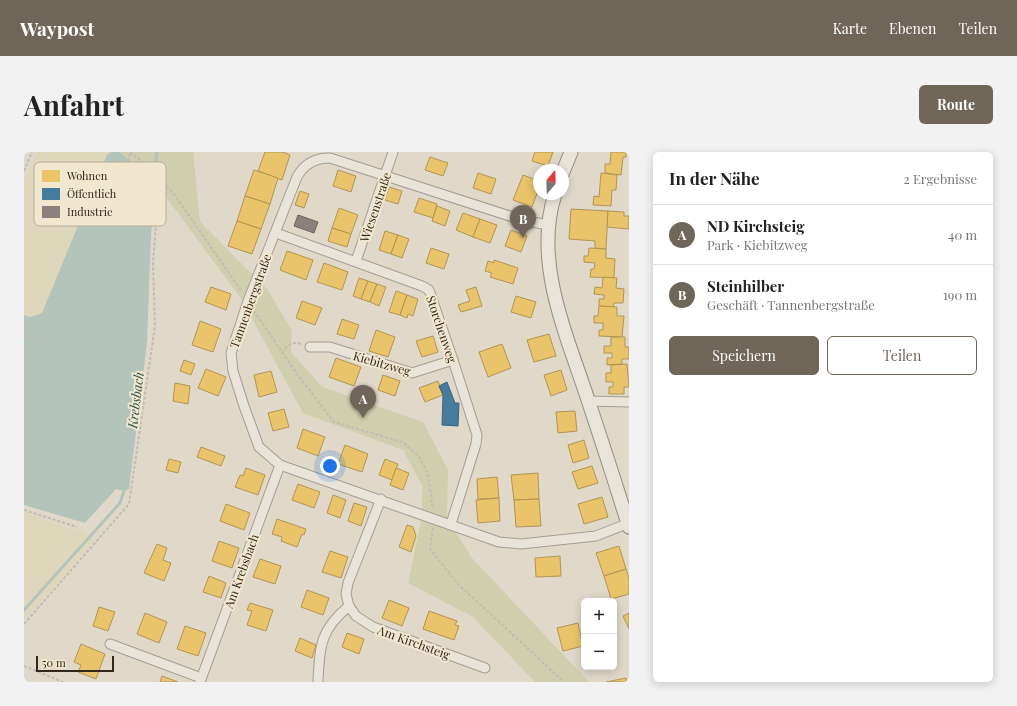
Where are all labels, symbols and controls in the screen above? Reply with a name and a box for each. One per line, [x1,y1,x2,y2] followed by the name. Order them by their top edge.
[20,15,94,41] text: Waypost
[833,19,867,38] text: Karte
[889,19,936,38] text: Ebenen
[958,19,997,38] text: Teilen
[919,85,993,124] button: Route
[24,86,124,123] text: Anfahrt
[34,162,166,226] legend
[533,164,569,200] north arrow
[669,167,760,189] text: In der Nähe
[66,168,108,183] text: Wohnen
[355,170,394,245] street label: Wiesenstraße
[903,170,977,187] text: 2 Ergebnisse
[67,186,117,201] text: Öffentlich
[67,204,113,219] text: Industrie
[510,205,536,238] pin: B
[707,216,805,236] text: ND Kirchsteig
[678,226,686,243] text: A
[948,226,977,243] text: 40 m
[707,236,808,253] text: Park · Kiebitzweg
[226,252,274,350] street label: Tannenbergstraße
[707,276,784,296] text: Steinhilber
[678,286,686,303] text: B
[943,286,977,303] text: 190 m
[423,293,461,365] street label: Storchenweg
[707,296,875,313] text: Geschäft · Tannenbergstraße
[669,336,819,375] button: Speichern
[827,336,977,375] button: Teilen
[351,347,413,379] street label: Kiebitzweg
[123,371,147,430] water label: Krebsbach
[350,385,376,418] pin: A
[320,456,340,476] your location
[220,532,262,611] street label: Am Krebsbach
[581,598,617,670] map controls
[581,598,617,634] button: +
[375,621,453,663] street label: Am Kirchsteig
[581,634,617,670] button: −
[36,654,114,673] scale bar
[42,655,66,670] text: 50 m

